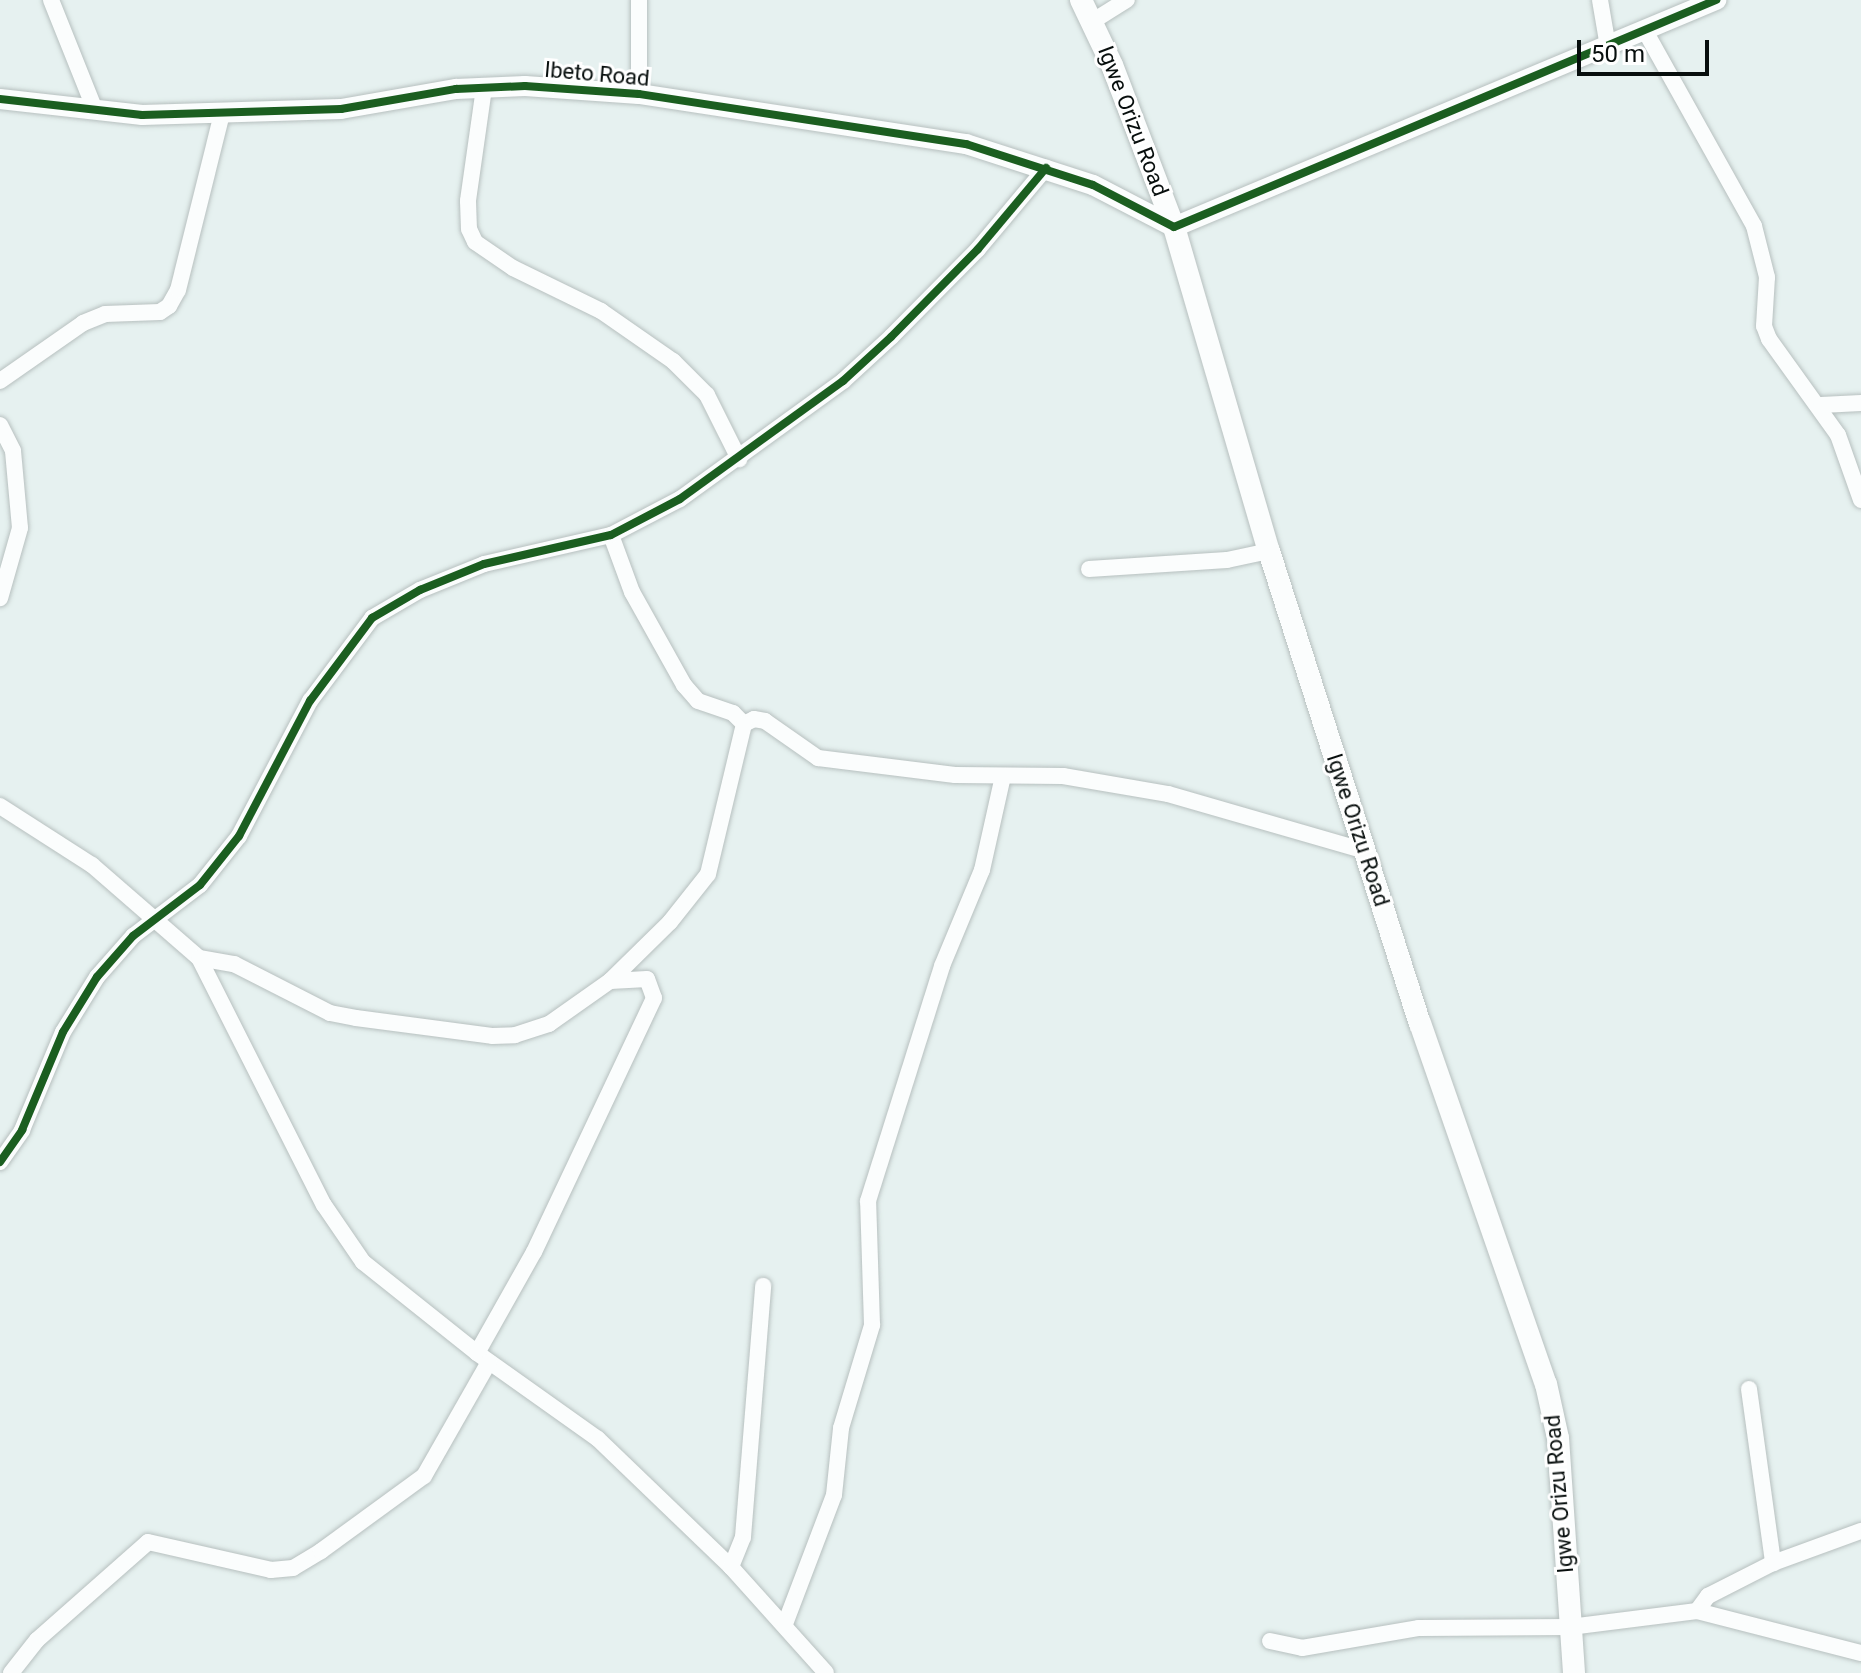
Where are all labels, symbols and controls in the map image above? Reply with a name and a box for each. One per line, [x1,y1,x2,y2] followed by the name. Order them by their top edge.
[1581,24,1713,74] scale bar
[1591,40,1645,68] text: 50 m
[1092,42,1174,200] street label: Igwe Orizu Road
[543,56,651,92] street label: Ibeto Road
[1321,750,1395,910] street label: Igwe Orizu Road
[1539,1414,1579,1574] street label: Igwe Orizu Road

